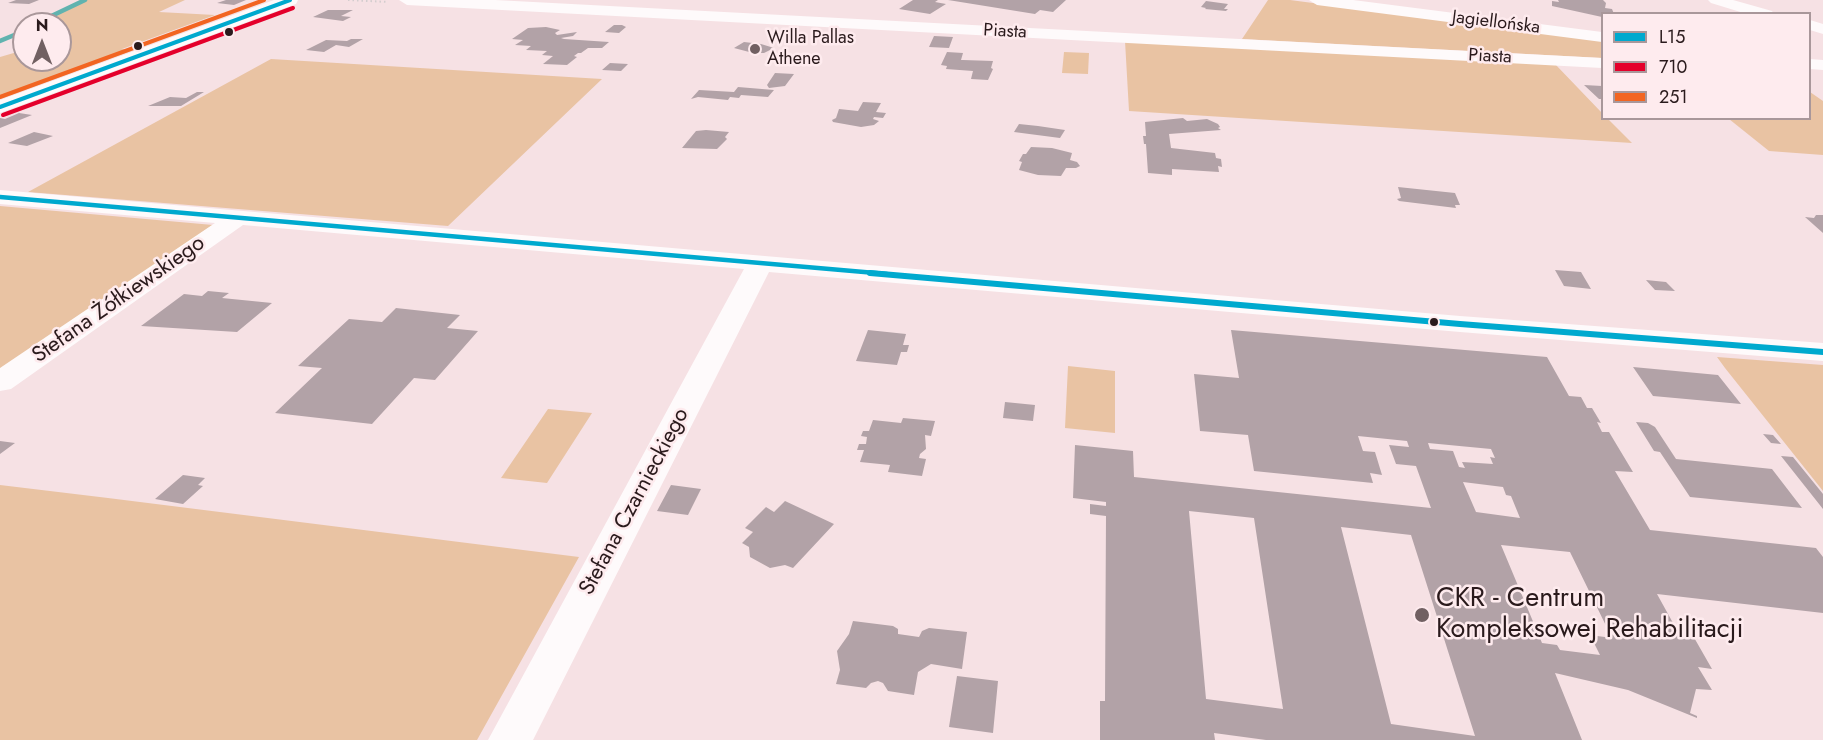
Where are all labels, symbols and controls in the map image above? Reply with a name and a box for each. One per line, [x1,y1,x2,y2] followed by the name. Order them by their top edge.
[1451,7,1541,39] street label: Jagiellońska
[12,12,72,72] north arrow
[1601,12,1811,120] legend
[36,14,48,37] text: N
[983,20,1027,44] street label: Piasta
[1659,24,1685,50] text: L15
[223,26,235,38] unlabelled marker
[767,28,854,70] place label: Willa Pallas Athene
[132,40,144,52] unlabelled marker
[748,42,762,56] marker: Willa Pallas Athene
[1468,45,1512,69] street label: Piasta
[1659,54,1687,80] text: 710
[1659,84,1688,110] text: 251
[28,230,210,370] street label: Stefana Żółkiewskiego
[1428,316,1440,328] unlabelled marker
[575,404,695,600] street label: Stefana Czarnieckiego
[1436,583,1744,646] place label: CKR - Centrum Kompleksowej Rehabilitacji
[1413,606,1431,624] marker: CKR - Centrum Kompleksowej Rehabilitacji

